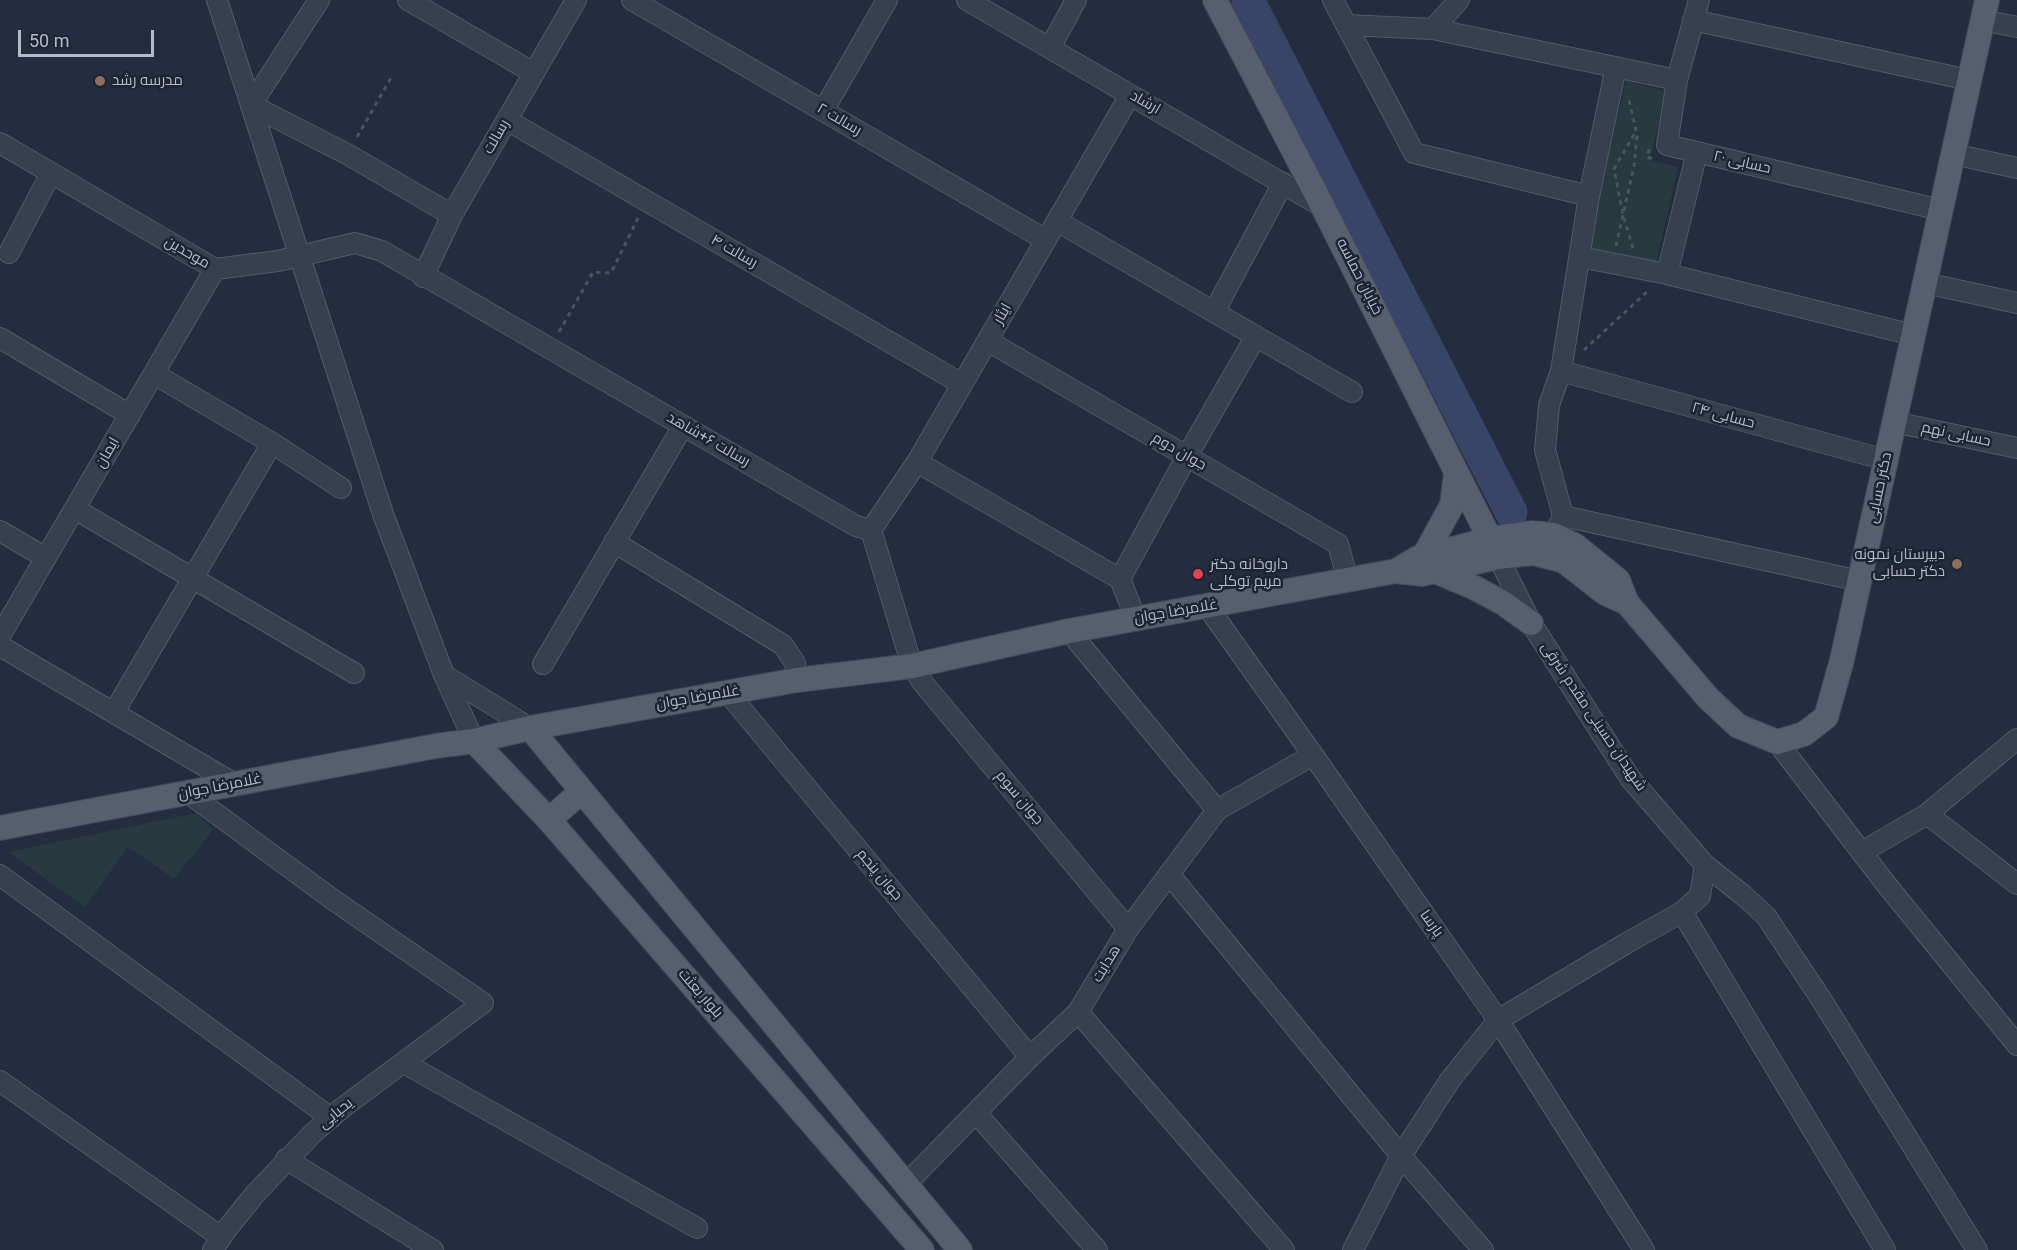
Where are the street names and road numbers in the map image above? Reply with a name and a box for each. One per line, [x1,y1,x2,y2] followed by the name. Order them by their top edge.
[1127,87,1163,119] street label: ارشاد
[813,100,865,140] street label: رسالت ۲
[480,116,514,158] street label: رسالت
[1712,148,1772,178] street label: حسابی ۲۰
[707,231,761,273] street label: رسالت ۴
[161,233,213,273] street label: موحدین
[1332,236,1386,318] street label: خیابان حماسه
[990,300,1016,328] street label: ایثار
[1690,399,1756,433] street label: حسابی ۲۴
[663,409,753,471] street label: رسالت ۶+شاهد
[1920,419,1992,451] street label: حسابی نهم
[1149,429,1209,475] street label: جوان دوم
[92,434,124,472] street label: ایمان
[1864,451,1896,525] street label: دکتر حسابی
[1133,596,1219,628] street label: غلامرضا جوان
[1536,639,1650,795] street label: شهیدان حسینی مقدم شرقی
[655,682,741,714] street label: غلامرضا جوان
[991,767,1047,829] street label: جوان سوم
[177,770,263,804] street label: غلامرضا جوان
[852,845,906,905] street label: جوان پنجم
[1415,907,1447,941] street label: پارسا
[1089,942,1125,986] street label: هدایت
[674,966,726,1022] street label: بلوار بعثت
[315,1095,357,1133] street label: یحیایی

